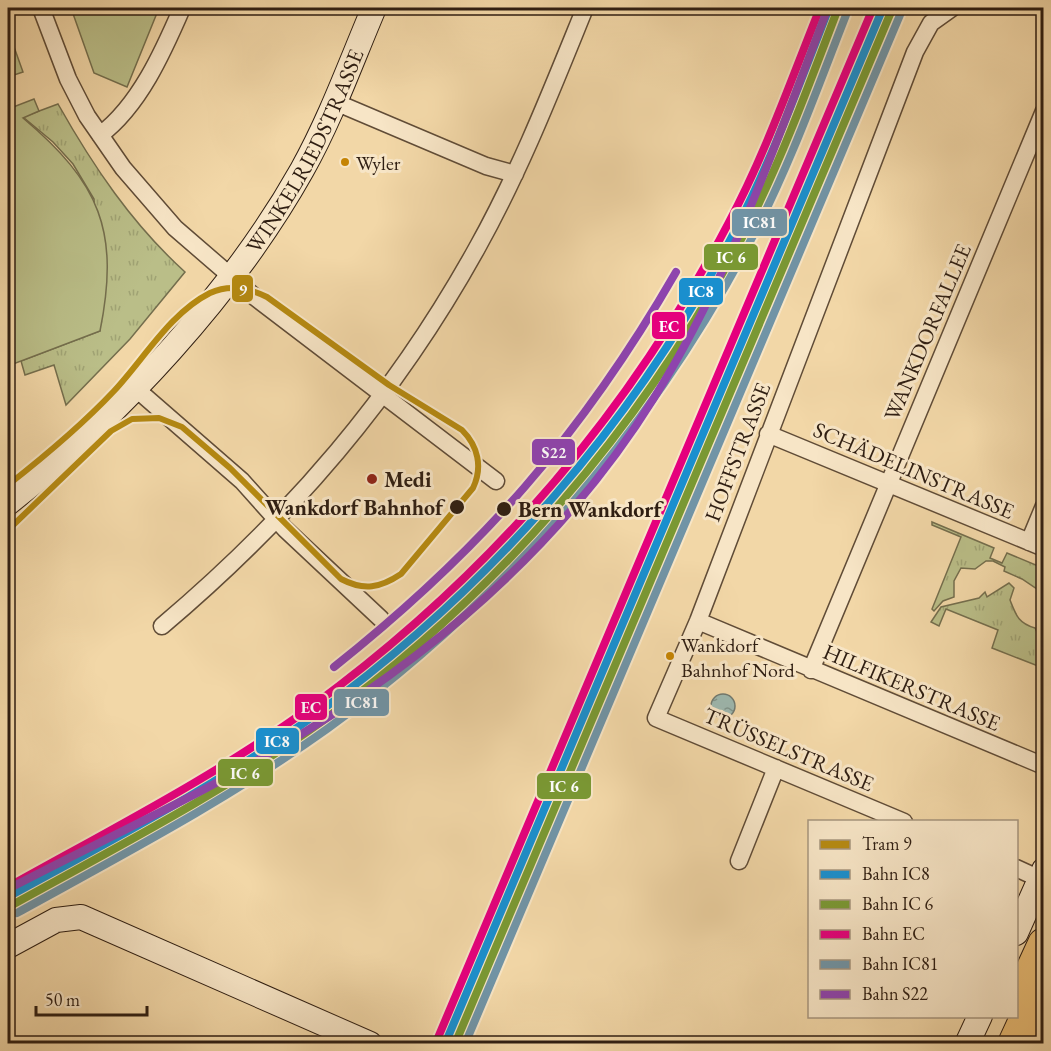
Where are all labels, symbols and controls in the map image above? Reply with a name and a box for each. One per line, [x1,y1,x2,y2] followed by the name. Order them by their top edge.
[239,45,370,259] street label: WINKELRIEDSTRASSE
[356,150,401,176] place label: Wyler
[339,156,351,168] marker: Wyler
[731,208,788,237] line badge: IC81
[743,212,777,233] text: IC81
[877,239,978,425] street label: WANKDORFALLEE
[703,243,759,271] line badge: IC 6
[716,247,746,268] text: IC 6
[231,274,254,303] line badge: 9
[678,277,724,306] line badge: IC8
[239,279,248,300] text: 9
[688,281,714,302] text: IC8
[651,311,686,340] line badge: EC
[659,316,679,337] text: EC
[698,378,777,526] street label: HOFFSTRASSE
[809,415,1019,526] street label: SCHÄDELINSTRASSE
[531,438,576,466] line badge: S22
[542,442,567,463] text: S22
[384,465,432,494] place label: Medi
[365,472,379,486] marker: Medi
[265,493,446,522] place label: Wankdorf Bahnhof
[518,495,664,524] place label: Bern Wankdorf
[448,498,466,516] marker: Wankdorf Bahnhof
[495,500,513,518] marker: Bern Wankdorf
[681,632,796,683] place label: Wankdorf Bahnhof Nord
[819,637,1005,738] street label: HILFIKERSTRASSE
[664,650,676,662] marker: Wankdorf Bahnhof Nord
[333,688,390,717] line badge: IC81
[345,692,379,713] text: IC81
[294,693,328,721] line badge: EC
[301,697,321,718] text: EC
[699,701,878,798] street label: TRÜSSELSTRASSE
[255,727,300,755] line badge: IC8
[264,731,290,752] text: IC8
[217,758,274,787] line badge: IC 6
[230,763,260,784] text: IC 6
[536,772,592,800] line badge: IC 6
[549,776,579,797] text: IC 6
[808,820,1018,1018] legend
[862,832,912,855] text: Tram 9
[862,862,930,885] text: Bahn IC8
[862,892,934,915] text: Bahn IC 6
[862,922,925,945] text: Bahn EC
[862,952,938,975] text: Bahn IC81
[36,979,147,1017] scale bar
[862,982,928,1005] text: Bahn S22
[45,988,80,1011] text: 50 m

